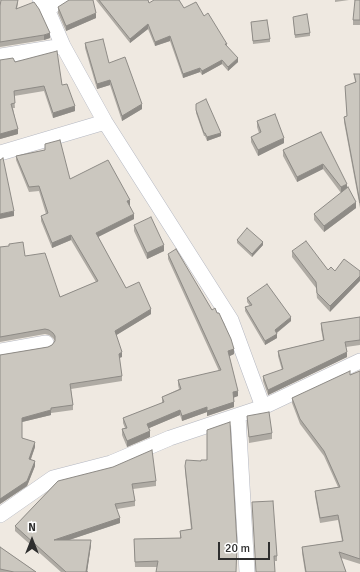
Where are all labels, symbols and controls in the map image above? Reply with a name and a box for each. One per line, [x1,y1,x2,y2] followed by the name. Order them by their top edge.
[12,520,52,560] north arrow
[28,521,36,534] text: N
[220,534,272,560] scale bar
[225,541,250,556] text: 20 m

